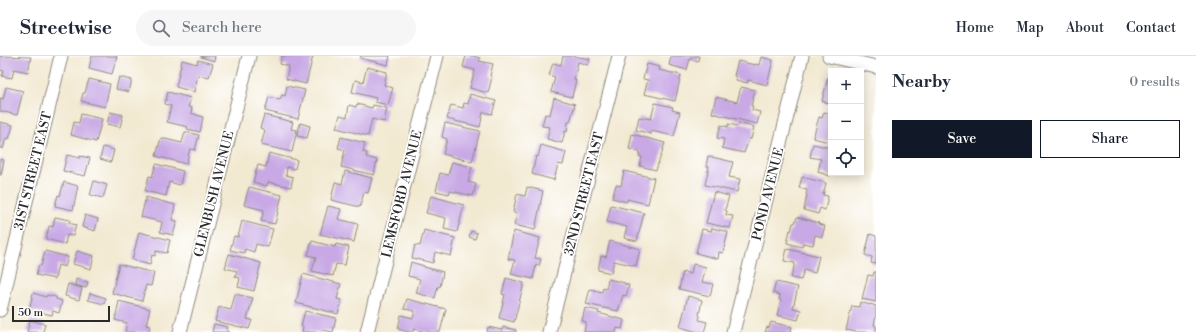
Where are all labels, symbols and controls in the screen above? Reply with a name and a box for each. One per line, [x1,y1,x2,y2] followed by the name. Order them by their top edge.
[136,10,416,46] search box
[20,16,112,40] text: Streetwise
[150,17,172,39] icon: search
[182,18,262,37] text: Search here
[956,19,994,37] text: Home
[1016,19,1044,37] text: Map
[1066,19,1104,37] text: About
[1126,19,1176,37] text: Contact
[828,68,864,176] map controls
[828,68,864,104] button: +
[892,71,951,93] text: Nearby
[1129,74,1180,90] text: 0 results
[828,104,864,140] button: −
[11,110,55,232] street label: 31ST STREET EAST
[892,120,1032,158] button: Save
[1040,120,1180,158] button: Share
[191,129,237,259] street label: GLENBUSH AVENUE
[378,129,426,259] street label: LEMSFORD AVENUE
[561,131,607,257] street label: 32ND STREET EAST
[828,140,864,176] button: locate
[749,146,787,242] street label: POND AVENUE
[12,304,110,323] scale bar
[18,306,43,320] text: 50 m

